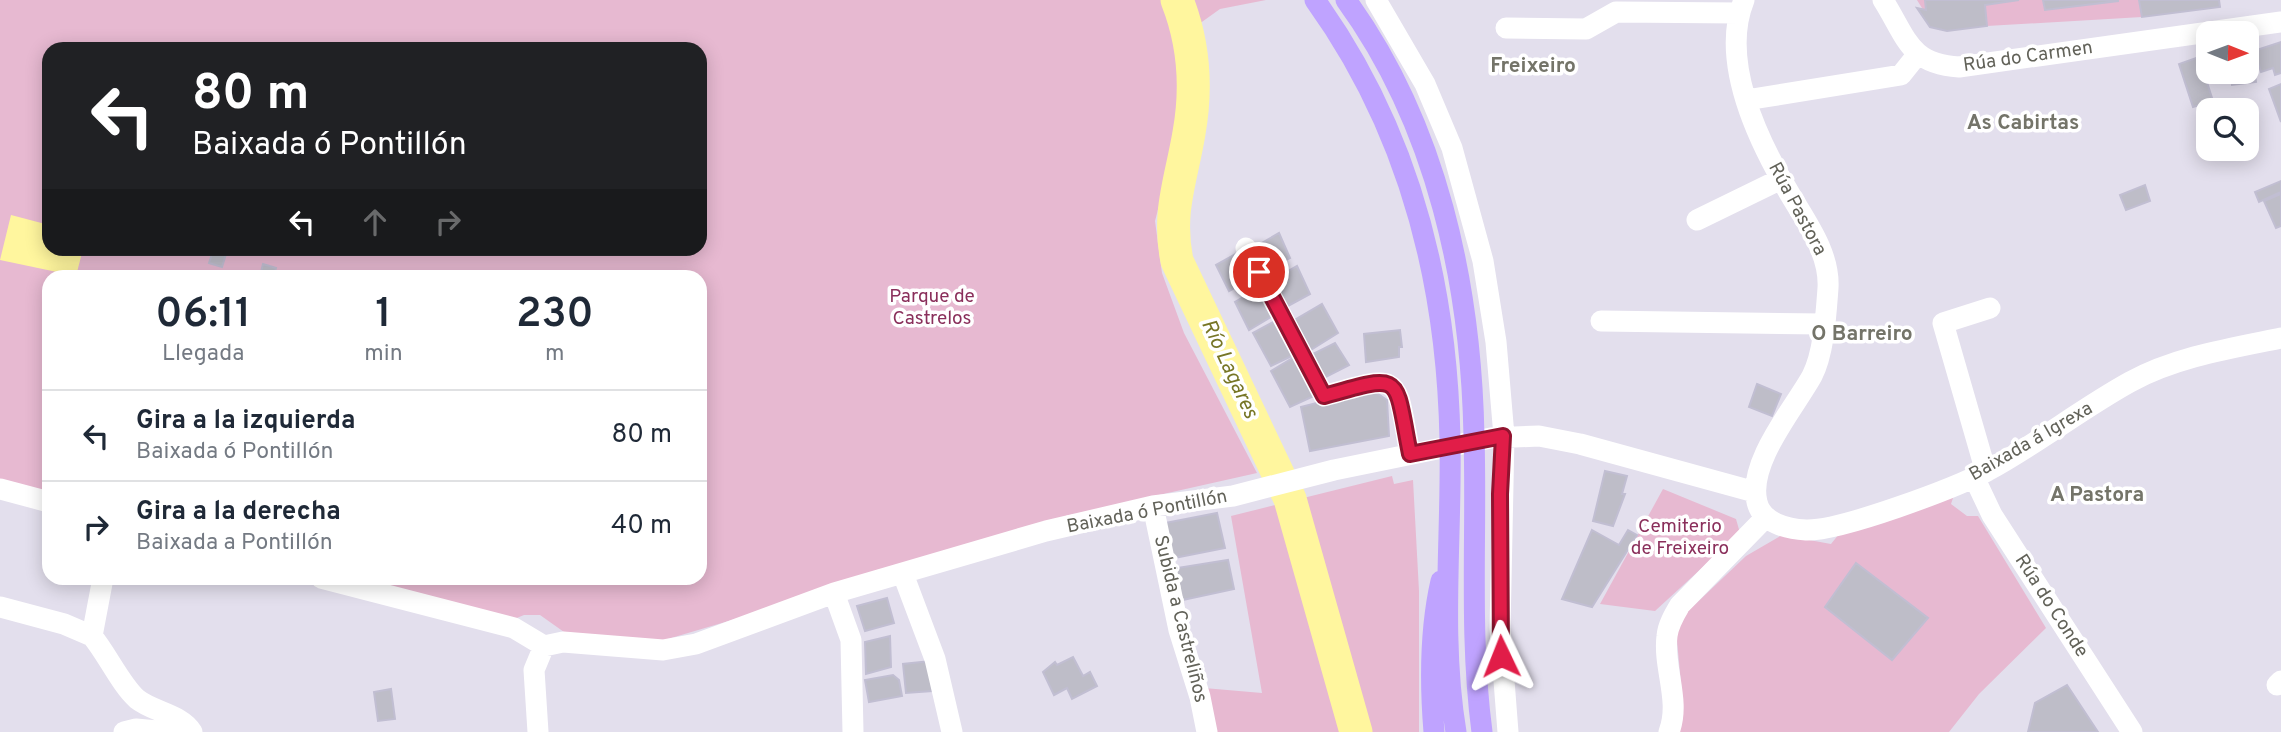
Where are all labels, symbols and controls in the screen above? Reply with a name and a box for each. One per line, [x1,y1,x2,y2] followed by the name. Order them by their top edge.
[2196,21,2259,84] north arrow
[2196,21,2259,161] map controls
[1962,36,2094,78] street label: Rúa do Carmen
[1490,53,1576,80] district label: Freixeiro
[192,65,309,127] text: 80 m
[77,70,168,161] icon: left
[2196,98,2259,161] button: search
[1967,110,2079,137] district label: As Cabirtas
[192,126,467,166] text: Baixada ó Pontillón
[1762,158,1832,260] street label: Rúa Pastora
[283,203,321,241] icon: left
[356,203,394,241] icon: ahead
[429,203,467,241] icon: right
[1229,242,1289,302] pin
[1240,253,1278,291] icon: arrive
[889,285,975,331] park label: Parque de Castrelos
[155,289,251,342] text: 06:11
[375,289,392,342] text: 1
[516,289,594,342] text: 230
[1194,315,1264,423] water label: Río Lagares
[1811,321,1913,348] district label: O Barreiro
[162,340,244,369] text: Llegada
[364,340,403,369] text: min
[545,340,565,369] text: m
[1965,397,2097,487] street label: Baixada á Igrexa
[136,405,355,438] text: Gira a la izquierda
[77,417,115,455] icon: left
[612,419,672,452] text: 80 m
[136,438,333,467] text: Baixada ó Pontillón
[2050,482,2144,509] district label: A Pastora
[1065,485,1229,539] street label: Baixada ó Pontillón
[136,496,341,529] text: Gira a la derecha
[77,508,115,546] icon: right
[611,510,672,543] text: 40 m
[1631,515,1729,561] park label: Cemiterio de Freixeiro
[136,529,333,558] text: Baixada a Pontillón
[1148,533,1212,705] street label: Subida a Castreliños
[2009,550,2093,662] street label: Rúa do Conde
[1464,619,1538,693] position arrow

